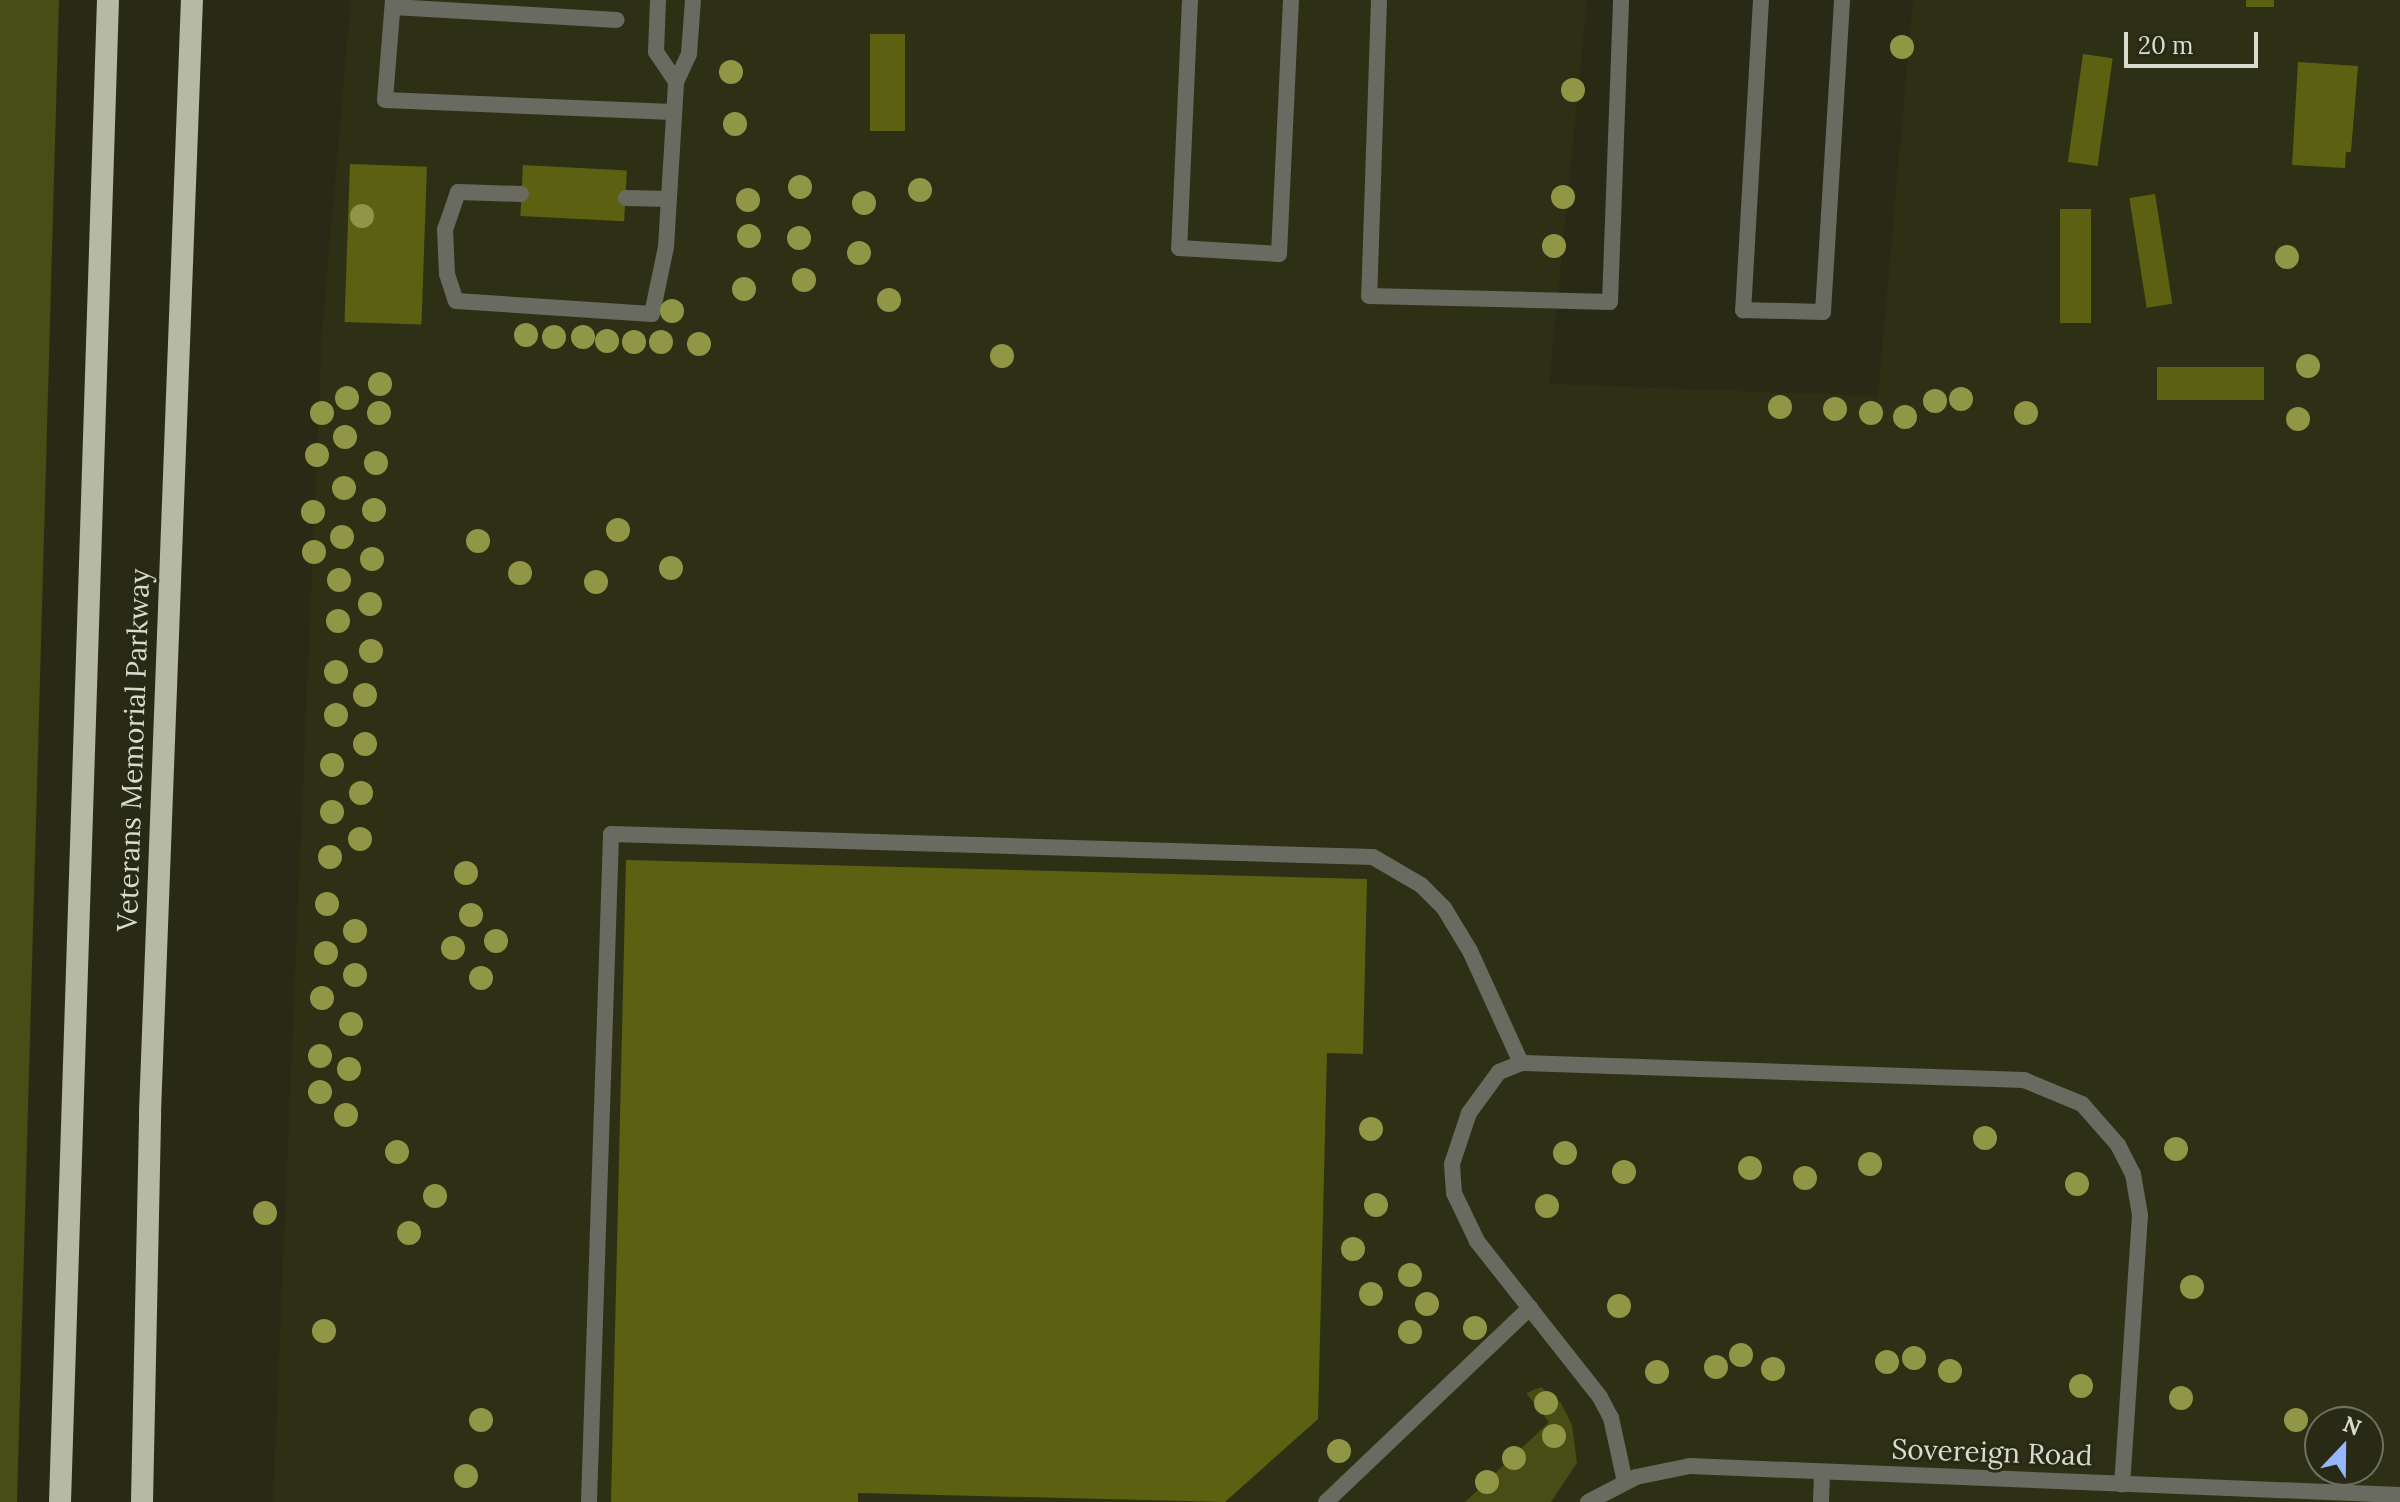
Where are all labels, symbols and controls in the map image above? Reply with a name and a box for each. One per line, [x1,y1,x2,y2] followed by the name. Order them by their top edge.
[2128,16,2262,66] scale bar
[2138,30,2194,61] text: 20 m
[110,568,156,932] street label: Veterans Memorial Parkway
[2304,1406,2384,1486] north arrow
[2339,1409,2365,1442] text: N
[1891,1432,2093,1472] street label: Sovereign Road

